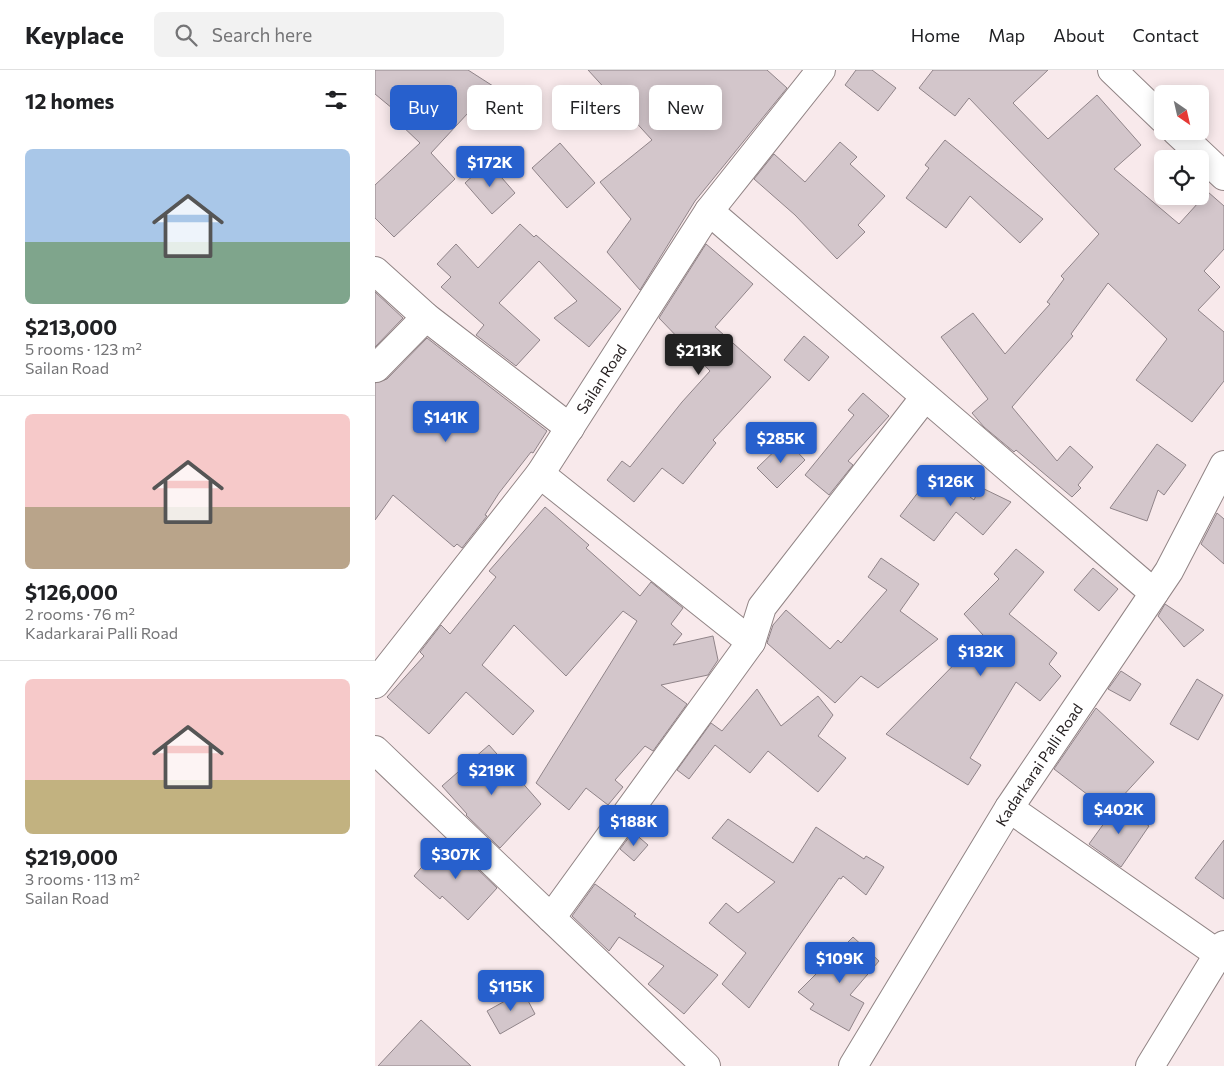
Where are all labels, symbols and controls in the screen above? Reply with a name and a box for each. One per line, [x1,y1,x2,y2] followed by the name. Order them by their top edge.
[154,12,504,57] search box
[25,20,124,49] text: Keyplace
[172,21,200,49] icon: search
[212,23,312,46] text: Search here
[911,24,960,46] text: Home
[988,24,1025,46] text: Map
[1053,24,1105,46] text: About
[1133,24,1199,46] text: Contact
[390,85,457,130] chip: Buy
[467,85,542,130] chip: Rent
[552,85,639,130] chip: Filters
[649,85,722,130] chip: New
[1154,85,1209,140] north arrow
[1154,85,1209,205] map controls
[322,86,350,114] icon: filters
[25,88,114,113] text: 12 homes
[455,146,525,188] pin: $172K
[1154,150,1209,205] button: locate
[467,152,513,171] text: $172K
[143,181,233,271] icon: home
[25,314,117,339] text: $213,000
[664,334,734,376] pin: $213K
[25,339,142,358] text: 5 rooms · 123 m²
[676,340,722,359] text: $213K
[572,341,630,417] street label: Sailan Road
[25,358,109,377] text: Sailan Road
[411,400,481,443] pin: $141K
[424,407,468,426] text: $141K
[746,422,816,464] pin: $285K
[757,428,805,447] text: $285K
[143,447,233,537] icon: home
[916,464,986,507] pin: $126K
[928,471,974,490] text: $126K
[25,579,118,604] text: $126,000
[25,604,135,623] text: 2 rooms · 76 m²
[25,623,178,642] text: Kadarkarai Palli Road
[946,634,1016,677] pin: $132K
[958,641,1004,660] text: $132K
[991,700,1086,829] street label: Kadarkarai Palli Road
[143,712,233,802] icon: home
[457,754,527,796] pin: $219K
[469,760,515,779] text: $219K
[1084,792,1154,835] pin: $402K
[1094,799,1144,818] text: $402K
[599,804,669,847] pin: $188K
[610,811,658,830] text: $188K
[421,838,491,880] pin: $307K
[25,844,118,869] text: $219,000
[432,844,480,863] text: $307K
[25,869,140,888] text: 3 rooms · 113 m²
[25,888,109,907] text: Sailan Road
[805,942,875,984] pin: $109K
[816,948,864,967] text: $109K
[476,970,546,1012] pin: $115K
[489,976,533,995] text: $115K

